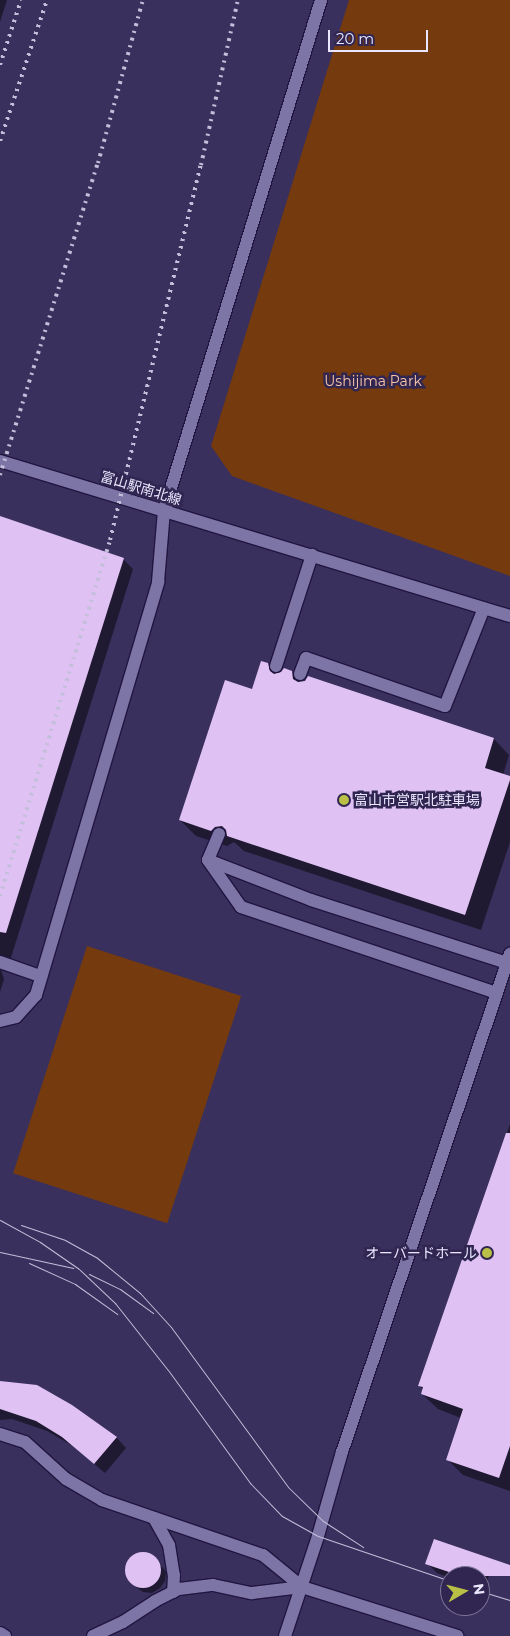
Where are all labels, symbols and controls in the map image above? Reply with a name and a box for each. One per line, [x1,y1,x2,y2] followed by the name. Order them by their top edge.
[330,20,430,52] scale bar
[336,29,374,48] text: 20 m
[324,373,422,389] park label: Ushijima Park
[98,468,184,508] street label: 富山駅南北線
[354,792,480,808] place label: 富山市営駅北駐車場
[338,794,350,806] marker: 富山市営駅北駐車場
[365,1245,477,1261] place label: オーバードホール
[481,1247,493,1259] marker: オーバードホール
[440,1566,490,1616] north arrow
[469,1582,489,1596] text: N

